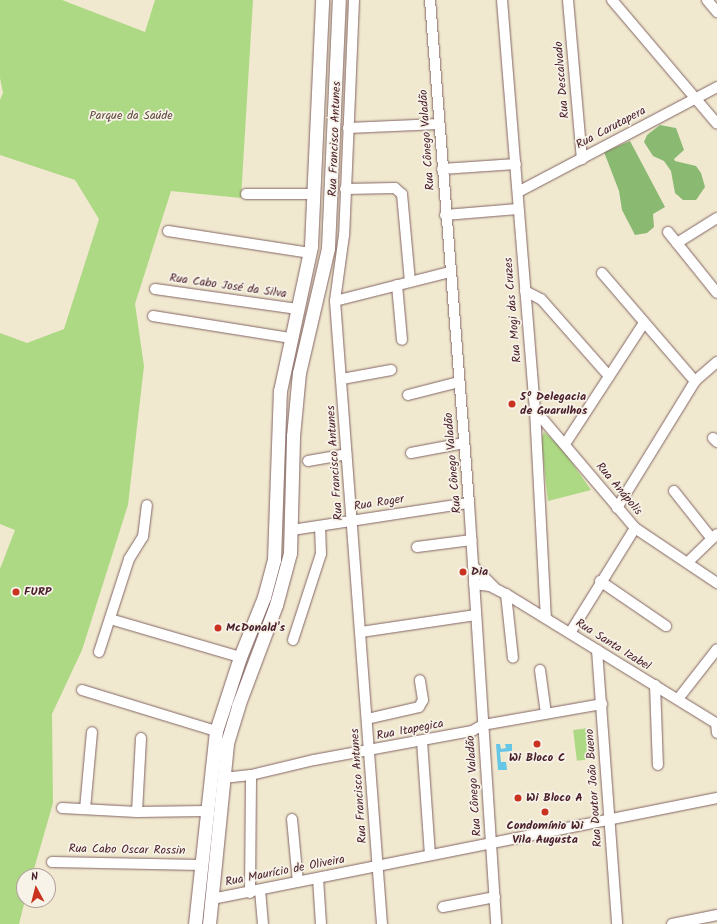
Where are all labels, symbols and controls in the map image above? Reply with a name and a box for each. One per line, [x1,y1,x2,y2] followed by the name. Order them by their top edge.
[551,41,573,119] street label: Rua Descalvado
[326,81,344,197] street label: Rua Francisco Antunes
[416,89,438,191] street label: Rua Cônego Valadão
[574,104,648,152] street label: Rua Carutapera
[89,109,173,123] park label: Parque da Saúde
[501,257,525,363] street label: Rua Mogi das Cruzes
[169,271,287,301] street label: Rua Cabo José da Silva
[520,390,587,418] place label: 5º Delegacia de Guarulhos
[507,399,517,409] marker: 5º Delegacia de Guarulhos
[324,405,346,521] street label: Rua Francisco Antunes
[441,412,465,514] street label: Rua Cônego Valadão
[593,460,645,518] street label: Rua Anápolis
[353,492,405,514] street label: Rua Roger
[471,565,488,579] place label: Dia
[458,567,468,577] marker: Dia
[24,585,51,599] place label: FURP
[11,587,21,597] marker: FURP
[573,616,653,674] street label: Rua Santa Izabel
[226,621,285,635] place label: McDonald's
[213,623,223,633] marker: McDonald's
[375,716,445,744] street label: Rua Itapegica
[348,728,370,844] street label: Rua Francisco Antunes
[583,728,605,848] street label: Rua Doutor João Bueno
[463,735,485,837] street label: Rua Cônego Valadão
[532,739,542,749] marker: Wi Bloco C
[509,751,565,765] place label: Wi Bloco C
[526,791,583,805] place label: Wi Bloco A
[513,793,523,803] marker: Wi Bloco A
[540,807,550,817] marker: Condomínio Wi Vila Augusta
[507,819,583,847] place label: Condomínio Wi Vila Augusta
[69,842,185,858] street label: Rua Cabo Oscar Rossin
[224,852,346,890] street label: Rua Maurício de Oliveira
[16,868,56,908] north arrow
[30,868,39,886] text: N

